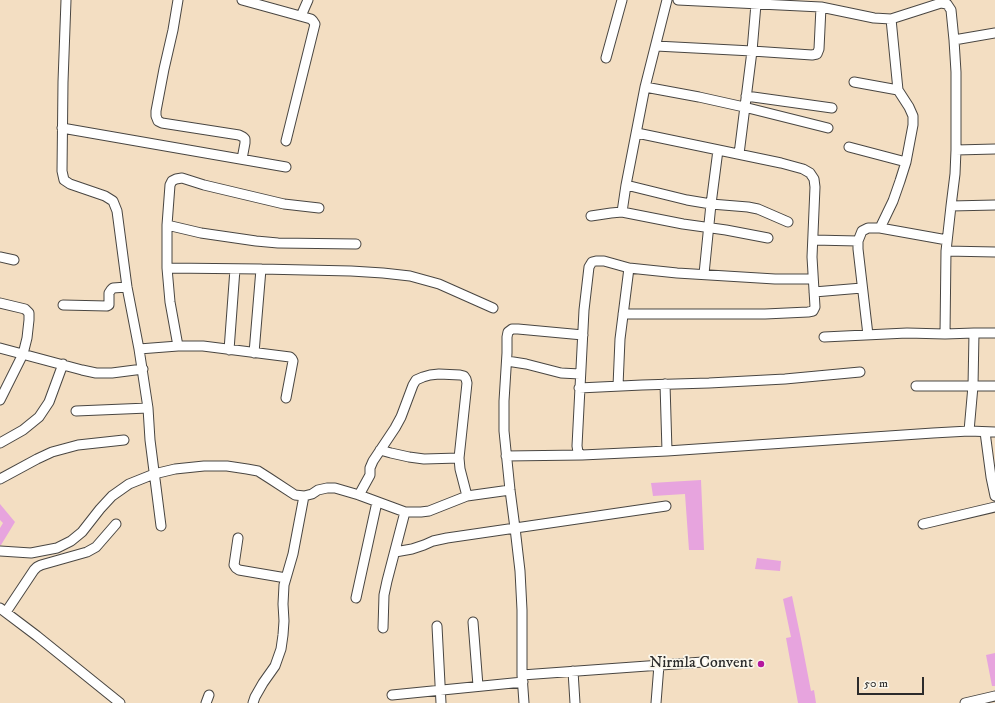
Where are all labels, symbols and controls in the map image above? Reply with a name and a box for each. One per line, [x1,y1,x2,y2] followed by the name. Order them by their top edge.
[649,654,753,674] place label: Nirmla Convent
[756,659,766,669] marker: Nirmla Convent
[859,669,926,695] scale bar
[864,676,888,691] text: 50 m

